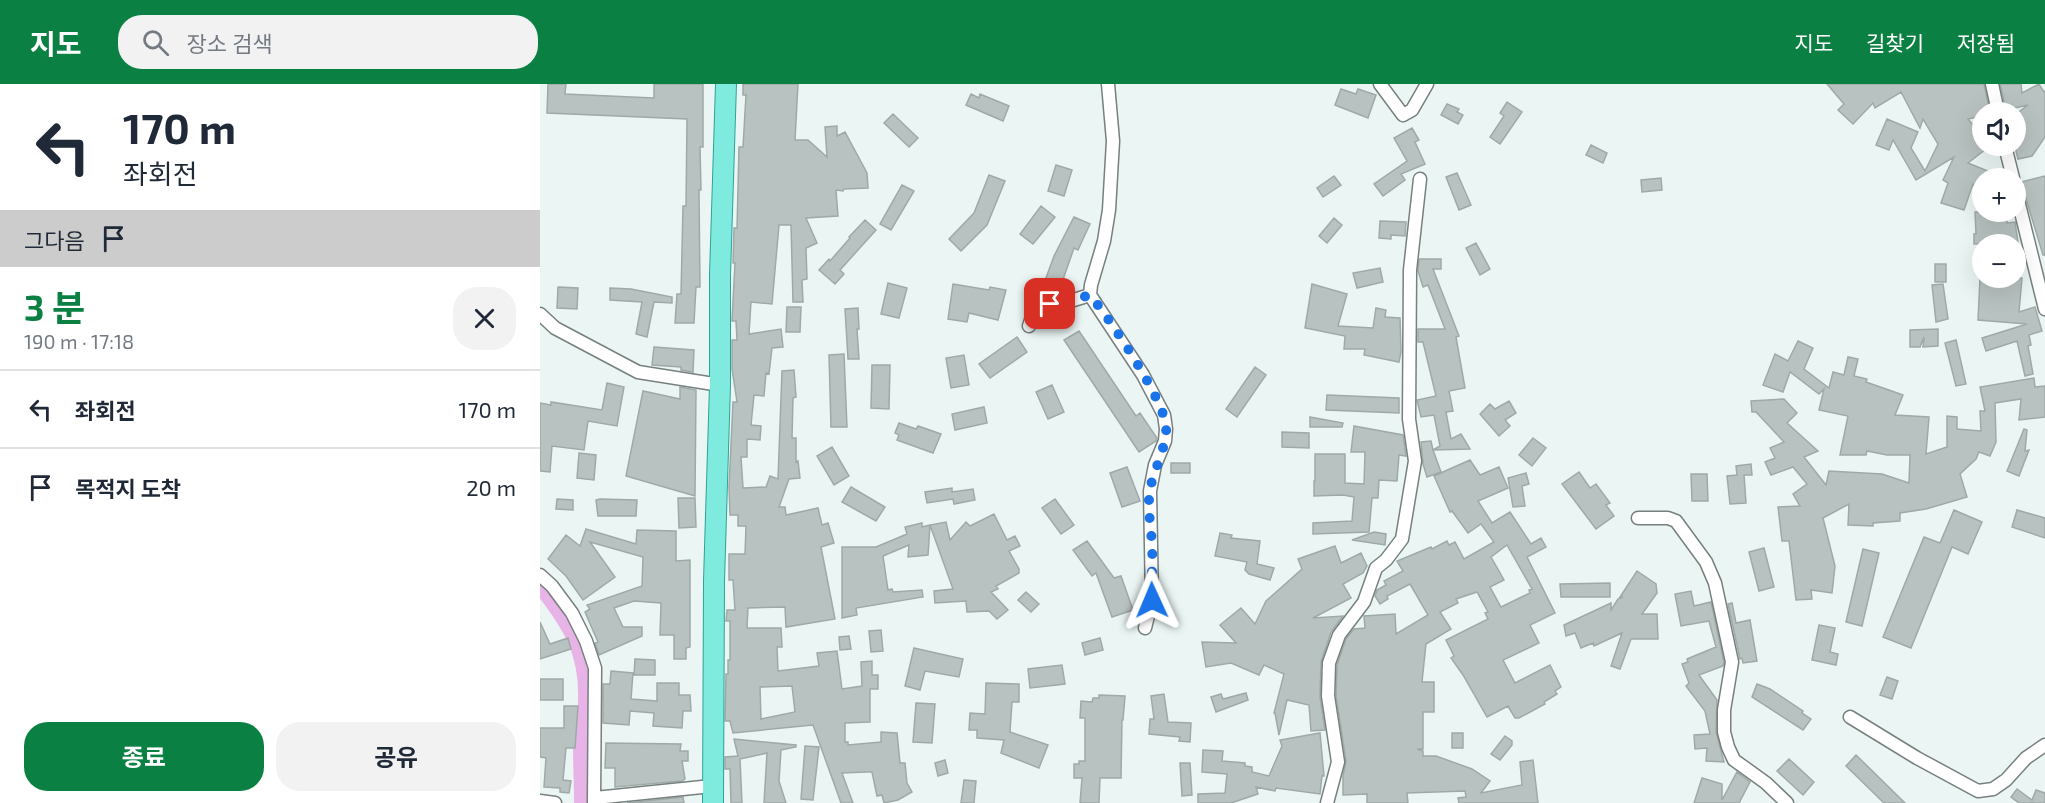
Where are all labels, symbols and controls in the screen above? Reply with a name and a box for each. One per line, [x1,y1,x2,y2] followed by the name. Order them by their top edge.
[118,15,538,69] search box
[30,26,82,60] text: 지도
[139,26,172,59] icon: search
[187,30,272,56] text: 장소 검색
[1794,30,1833,55] text: 지도
[1866,30,1924,55] text: 길찾기
[1957,30,2015,55] text: 저장됨
[123,102,236,152] text: 170 m
[1972,102,2026,288] map controls
[1972,102,2026,156] button: sound
[24,108,102,186] icon: left
[123,157,198,189] text: 좌회전
[1972,168,2026,222] button: +
[97,222,130,255] icon: arrive
[24,227,85,253] text: 그다음
[1972,234,2026,288] button: −
[1024,278,1075,329] pin
[24,285,85,328] text: 3 분
[453,287,516,350] button: close
[1033,287,1066,320] icon: arrive
[24,329,134,353] text: 190 m · 17:18
[24,393,57,426] icon: left
[459,396,516,422] text: 170 m
[75,397,136,423] text: 좌회전
[24,471,57,504] icon: arrive
[466,474,516,500] text: 20 m
[75,475,181,501] text: 목적지 도착
[1120,568,1184,632] position arrow
[24,722,264,791] button: 종료
[276,722,516,791] button: 공유

